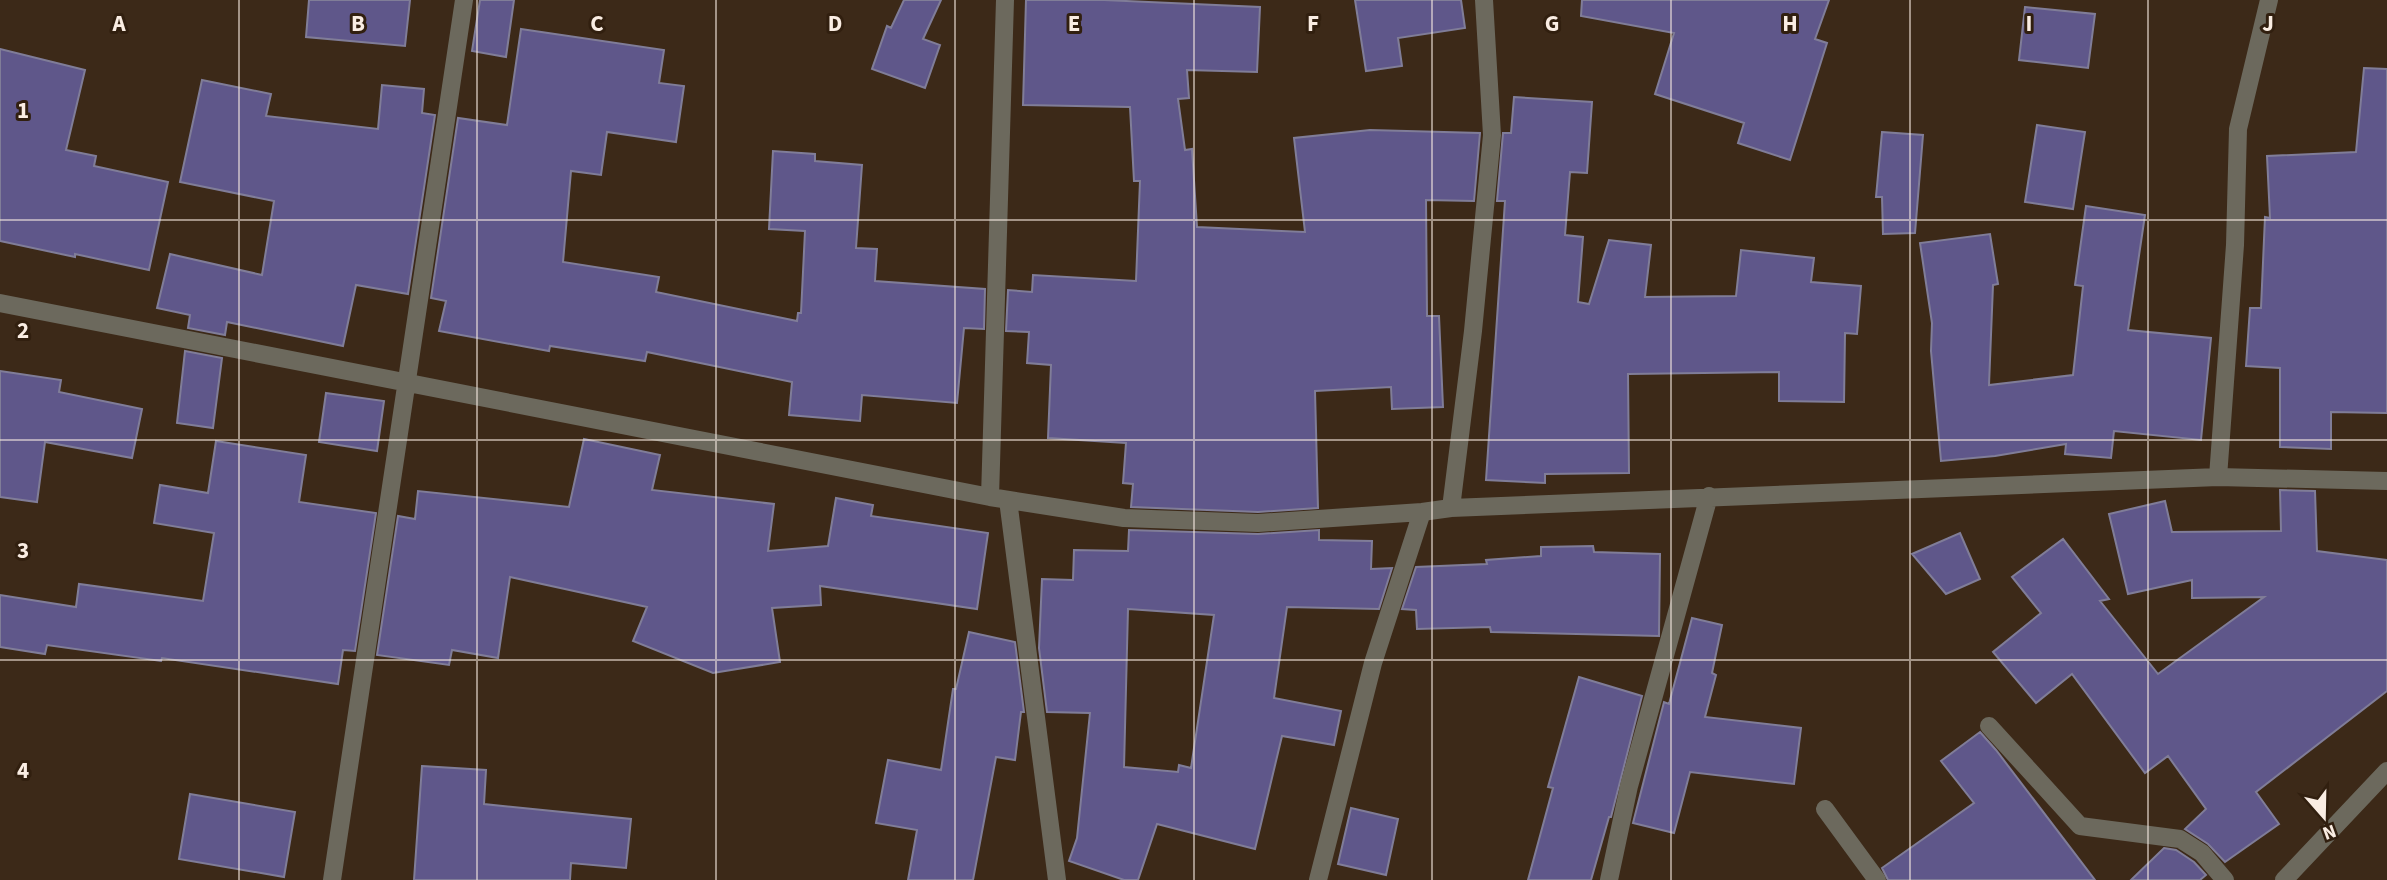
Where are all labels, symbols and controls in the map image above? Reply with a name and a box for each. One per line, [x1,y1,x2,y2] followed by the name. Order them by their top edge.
[111,7,126,40] text: A
[351,7,365,40] text: B
[590,7,604,40] text: C
[828,7,842,40] text: D
[1068,7,1080,40] text: E
[1307,7,1319,40] text: F
[1545,7,1559,40] text: G
[1782,7,1798,40] text: H
[2026,7,2032,40] text: I
[2262,7,2274,40] text: J
[17,94,29,127] text: 1
[17,314,29,347] text: 2
[17,534,29,567] text: 3
[17,754,29,787] text: 4
[2289,782,2359,852] north arrow
[2319,817,2340,846] text: N

